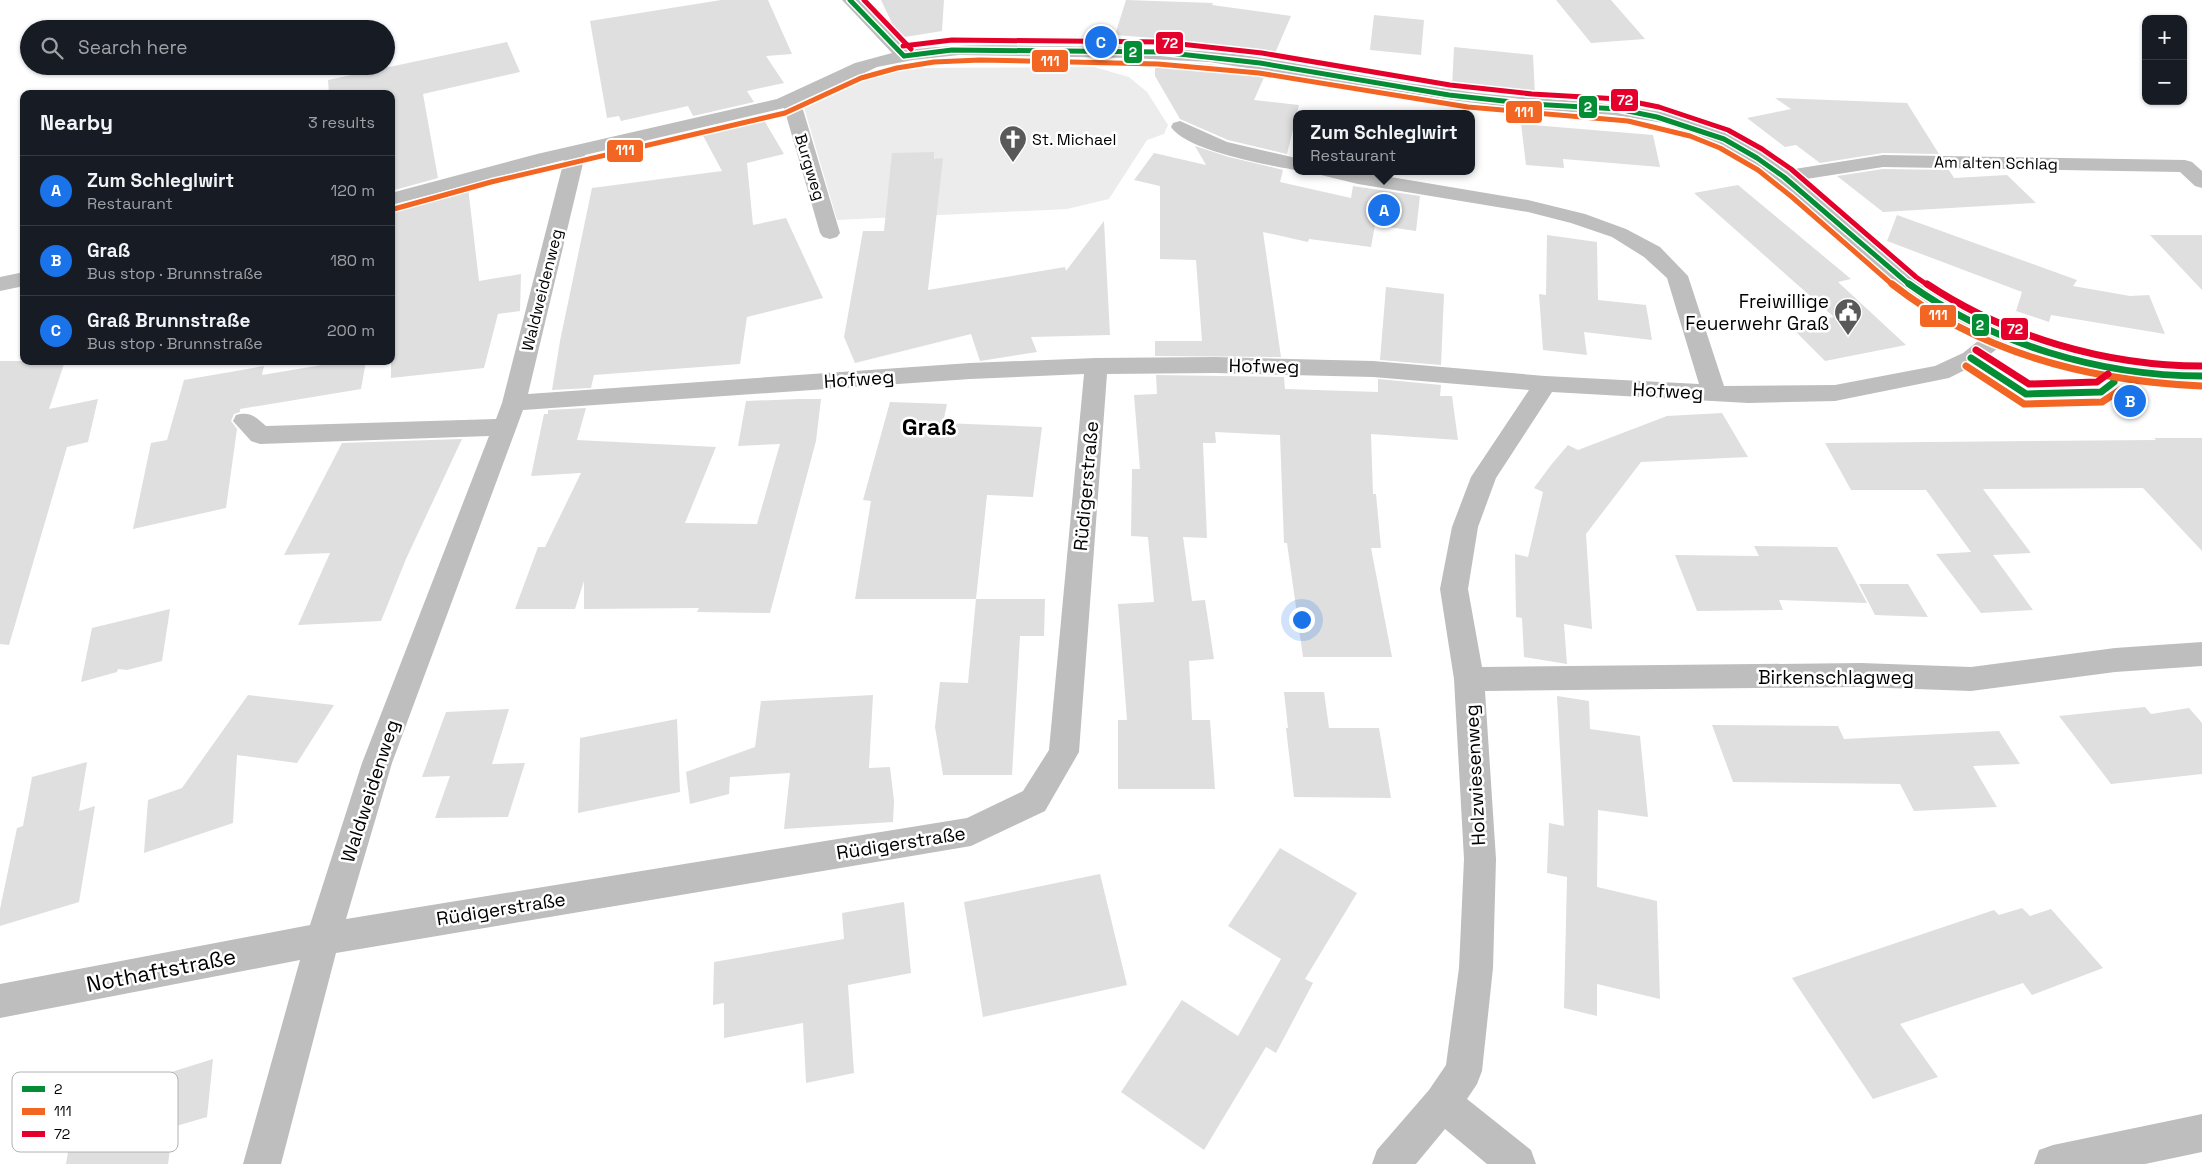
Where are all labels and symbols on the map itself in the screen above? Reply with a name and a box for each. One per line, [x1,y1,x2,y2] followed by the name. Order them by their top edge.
[1085,23,1117,61] pin: C
[1155,31,1184,55] line badge: 72
[1162,34,1178,52] text: 72
[1123,40,1143,64] line badge: 2
[1129,43,1137,61] text: 2
[1031,49,1069,73] line badge: 111
[1041,52,1059,70] text: 111
[1610,88,1639,112] line badge: 72
[1617,91,1633,109] text: 72
[1578,95,1598,119] line badge: 2
[1584,98,1592,116] text: 2
[1505,100,1543,124] line badge: 111
[1515,103,1533,121] text: 111
[998,124,1028,163] church icon: St. Michael
[1032,129,1116,150] place label: St. Michael
[790,131,830,203] street label: Burgweg
[606,139,644,163] line badge: 111
[616,141,634,159] text: 111
[1934,151,2058,175] street label: Am alten Schlag
[1368,191,1400,229] pin: A
[517,227,567,353] street label: Waldweidenweg
[1685,289,1829,336] place label: Freiwillige Feuerwehr Graß
[1833,297,1863,336] public building icon: Freiwillige Feuerwehr Graß
[1919,304,1957,328] line badge: 111
[1929,306,1947,324] text: 111
[1971,313,1990,337] line badge: 2
[1976,316,1984,334] text: 2
[2000,317,2029,341] line badge: 72
[2007,320,2023,338] text: 72
[1228,353,1300,379] street label: Hofweg
[823,364,895,394] street label: Hofweg
[1632,377,1704,405] street label: Hofweg
[2114,382,2146,420] pin: B
[902,411,957,442] district label: Graß
[1068,420,1104,552] street label: Rüdigerstraße
[1289,607,1315,633] your location
[1758,665,1914,690] street label: Birkenschlagweg
[1459,704,1491,846] street label: Holzwiesenweg
[335,716,405,866] street label: Waldweidenweg
[835,820,967,866] street label: Rüdigerstraße
[435,886,567,932] street label: Rüdigerstraße
[84,942,238,998] street label: Nothaftstraße
[12,1072,178,1152] legend
[54,1080,62,1098] text: 2
[54,1102,72,1120] text: 111
[54,1125,70,1143] text: 72

